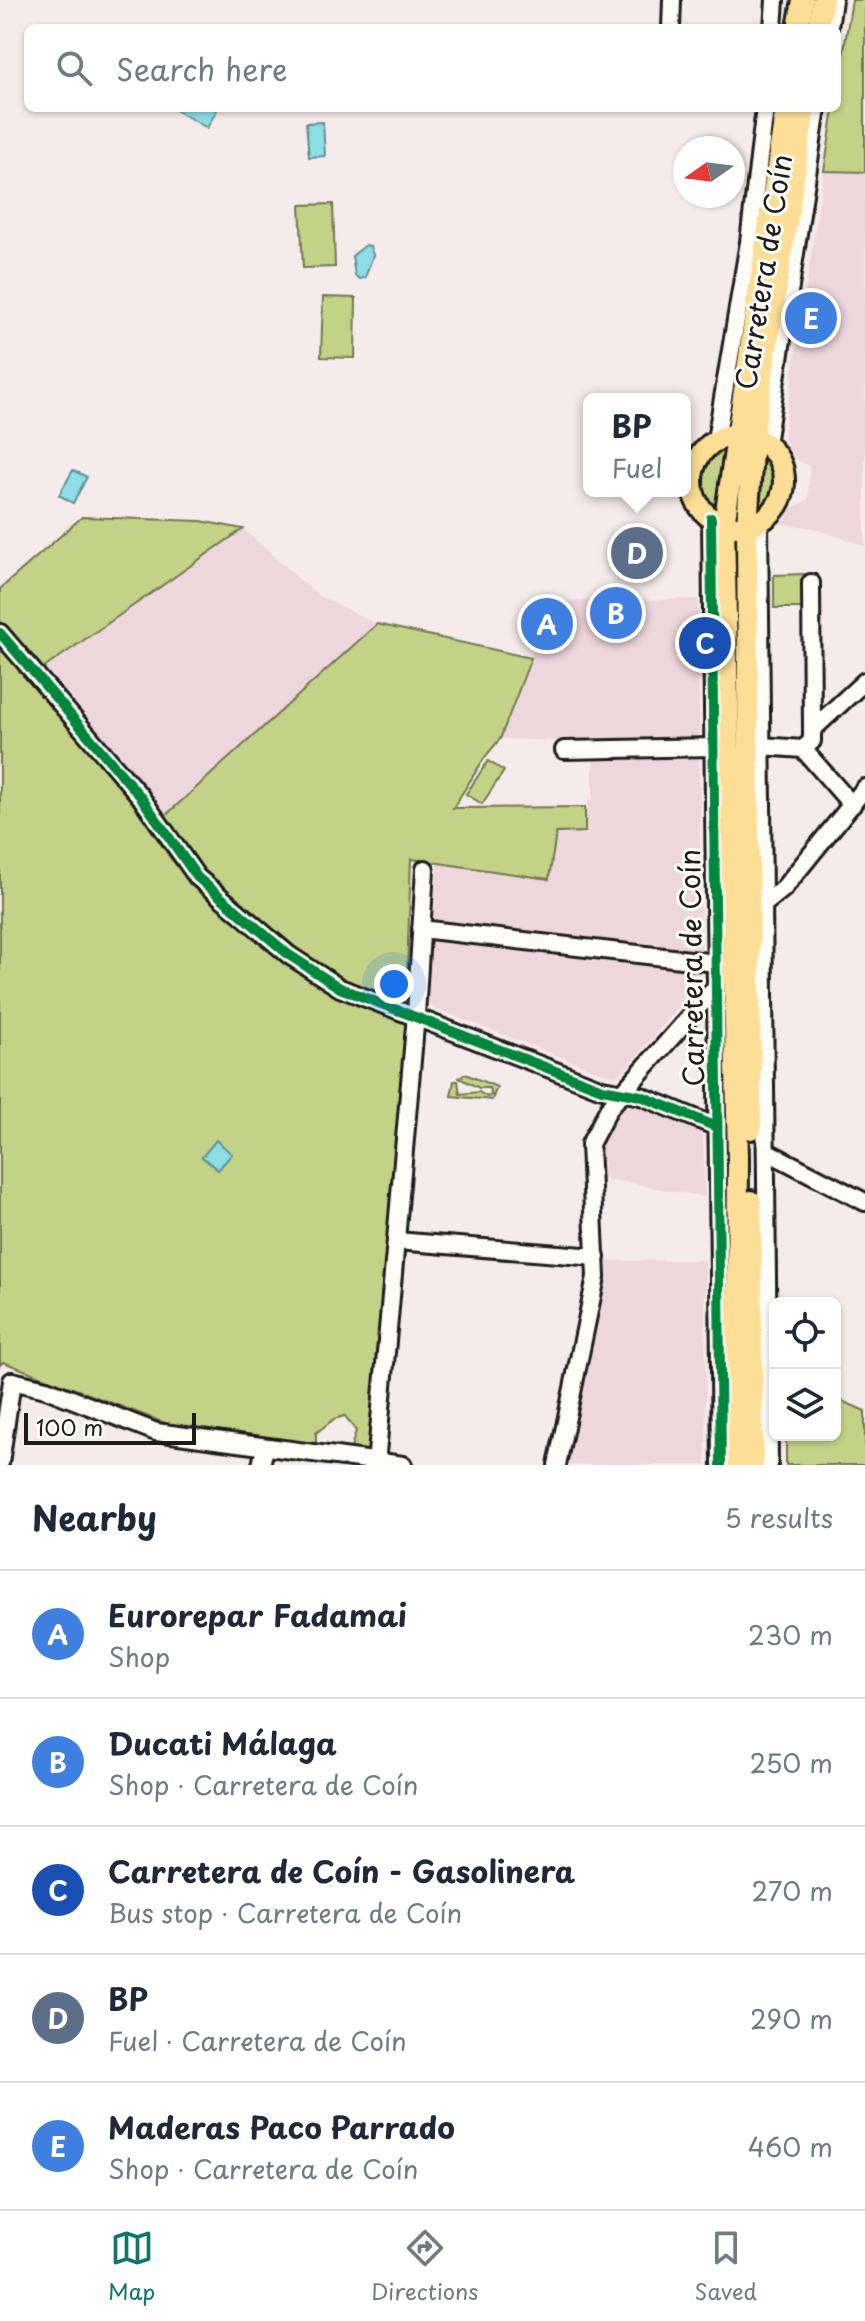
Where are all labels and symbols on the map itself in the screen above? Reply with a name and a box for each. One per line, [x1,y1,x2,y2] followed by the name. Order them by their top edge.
[673,136,745,208] north arrow
[723,151,802,392] street label: Carretera de Coín
[785,288,837,348] pin: E
[611,523,663,583] pin: D
[590,583,642,643] pin: B
[521,594,573,654] pin: A
[679,613,731,673] pin: C
[667,849,714,1087] street label: Carretera de Coín
[374,964,414,1004] your location
[24,1409,196,1445] scale bar

